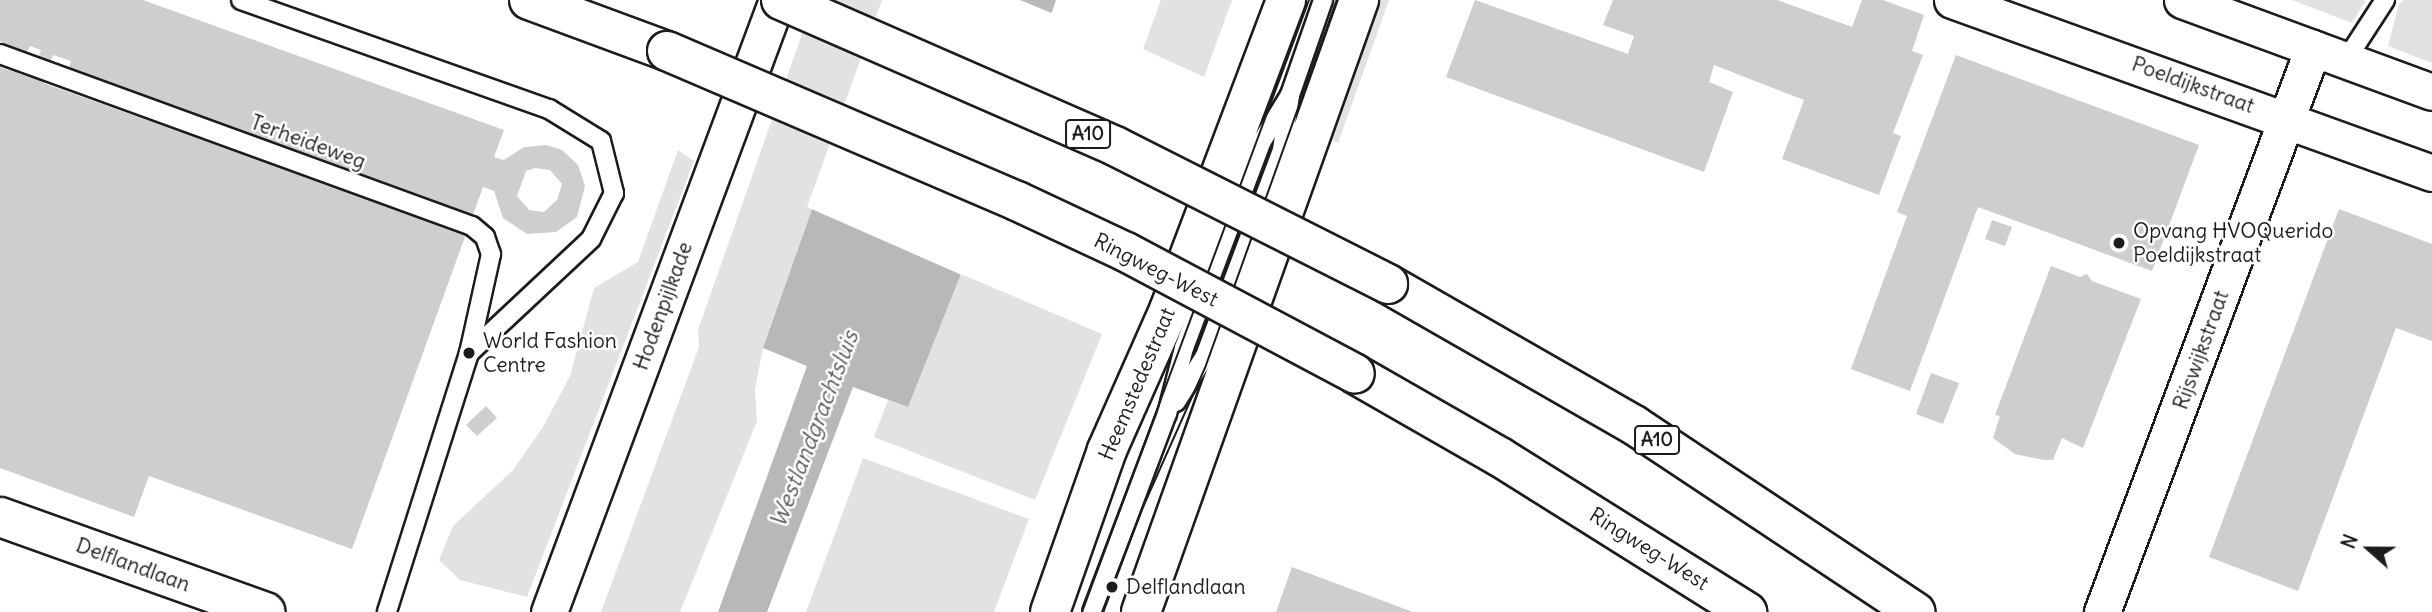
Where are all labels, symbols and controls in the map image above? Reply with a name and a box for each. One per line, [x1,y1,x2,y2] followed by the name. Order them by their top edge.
[2128,51,2258,119] street label: Poeldijkstraat
[247,110,369,174] street label: Terheideweg
[1064,118,1112,150] road number: A10
[2133,218,2333,268] place label: Opvang HVOQuerido Poeldijkstraat
[1090,228,1222,312] street label: Ringweg-West
[2111,235,2127,251] marker: Opvang HVOQuerido Poeldijkstraat
[628,238,698,374] street label: Hodenpijlkade
[2168,287,2234,413] street label: Rijswijkstraat
[1094,304,1180,464] street label: Heemstedestraat
[764,327,864,531] water label: Westlandgrachtsluis
[483,328,617,378] place label: World Fashion Centre
[461,345,477,361] marker: World Fashion Centre
[1632,424,1682,456] road number: A10
[1585,502,1713,596] street label: Ringweg-West
[2334,514,2404,584] north arrow
[2336,531,2363,552] text: N
[72,533,194,597] street label: Delflandlaan
[1126,574,1246,600] place label: Delflandlaan
[1104,579,1120,595] marker: Delflandlaan

